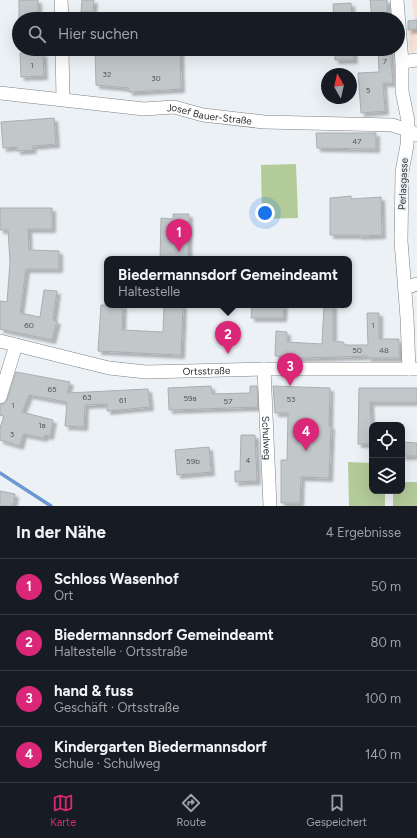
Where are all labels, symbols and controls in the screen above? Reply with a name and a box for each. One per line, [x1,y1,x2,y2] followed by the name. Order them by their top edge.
[12,12,405,56] search box
[26,23,48,45] icon: search
[58,25,138,43] text: Hier suchen
[383,56,388,66] house number: 7
[30,60,34,70] house number: 1
[321,68,357,104] north arrow
[103,69,111,79] house number: 32
[151,73,161,83] house number: 30
[366,85,371,95] house number: 5
[166,100,253,127] street label: Josef Bauer-Straße
[352,136,362,146] house number: 47
[395,157,411,210] street label: Perlasgasse
[255,203,275,223] your location
[166,219,192,252] pin: 1
[104,256,352,308] popup
[118,266,338,284] text: Biedermannsdorf Gemeindeamt
[118,284,180,299] text: Haltestelle
[24,320,34,330] house number: 60
[371,320,375,330] house number: 1
[215,321,241,354] pin: 2
[352,345,362,355] house number: 50
[379,345,389,355] house number: 48
[277,353,303,386] pin: 3
[182,363,231,378] street label: Ortsstraße
[47,384,57,394] house number: 65
[83,392,91,402] house number: 63
[183,393,197,403] house number: 59a
[287,394,295,404] house number: 53
[119,395,127,405] house number: 61
[224,396,233,406] house number: 57
[11,400,15,410] house number: 1
[260,416,274,460] street label: Schulweg
[293,418,319,451] pin: 4
[38,420,46,430] house number: 1a
[369,422,405,494] map controls
[369,422,405,458] button: locate
[10,429,14,439] house number: 3
[246,455,251,465] house number: 4
[186,456,200,466] house number: 59b
[369,458,405,494] button: layers
[16,522,106,542] text: In der Nähe
[326,525,401,540] text: 4 Ergebnisse
[54,570,179,588] text: Schloss Wasenhof
[26,579,32,594] text: 1
[371,579,401,594] text: 50 m
[54,588,73,603] text: Ort
[54,626,274,644] text: Biedermannsdorf Gemeindeamt
[25,635,33,650] text: 2
[370,635,401,650] text: 80 m
[54,644,188,659] text: Haltestelle · Ortsstraße
[54,682,133,700] text: hand & fuss
[25,691,33,706] text: 3
[365,691,401,706] text: 100 m
[54,700,179,715] text: Geschäft · Ortsstraße
[54,738,267,756] text: Kindergarten Biedermannsdorf
[25,747,33,762] text: 4
[365,747,401,762] text: 140 m
[54,756,160,771] text: Schule · Schulweg
[50,792,76,829] tab: Karte
[176,792,206,829] tab: Route
[306,792,367,829] tab: Gespeichert

